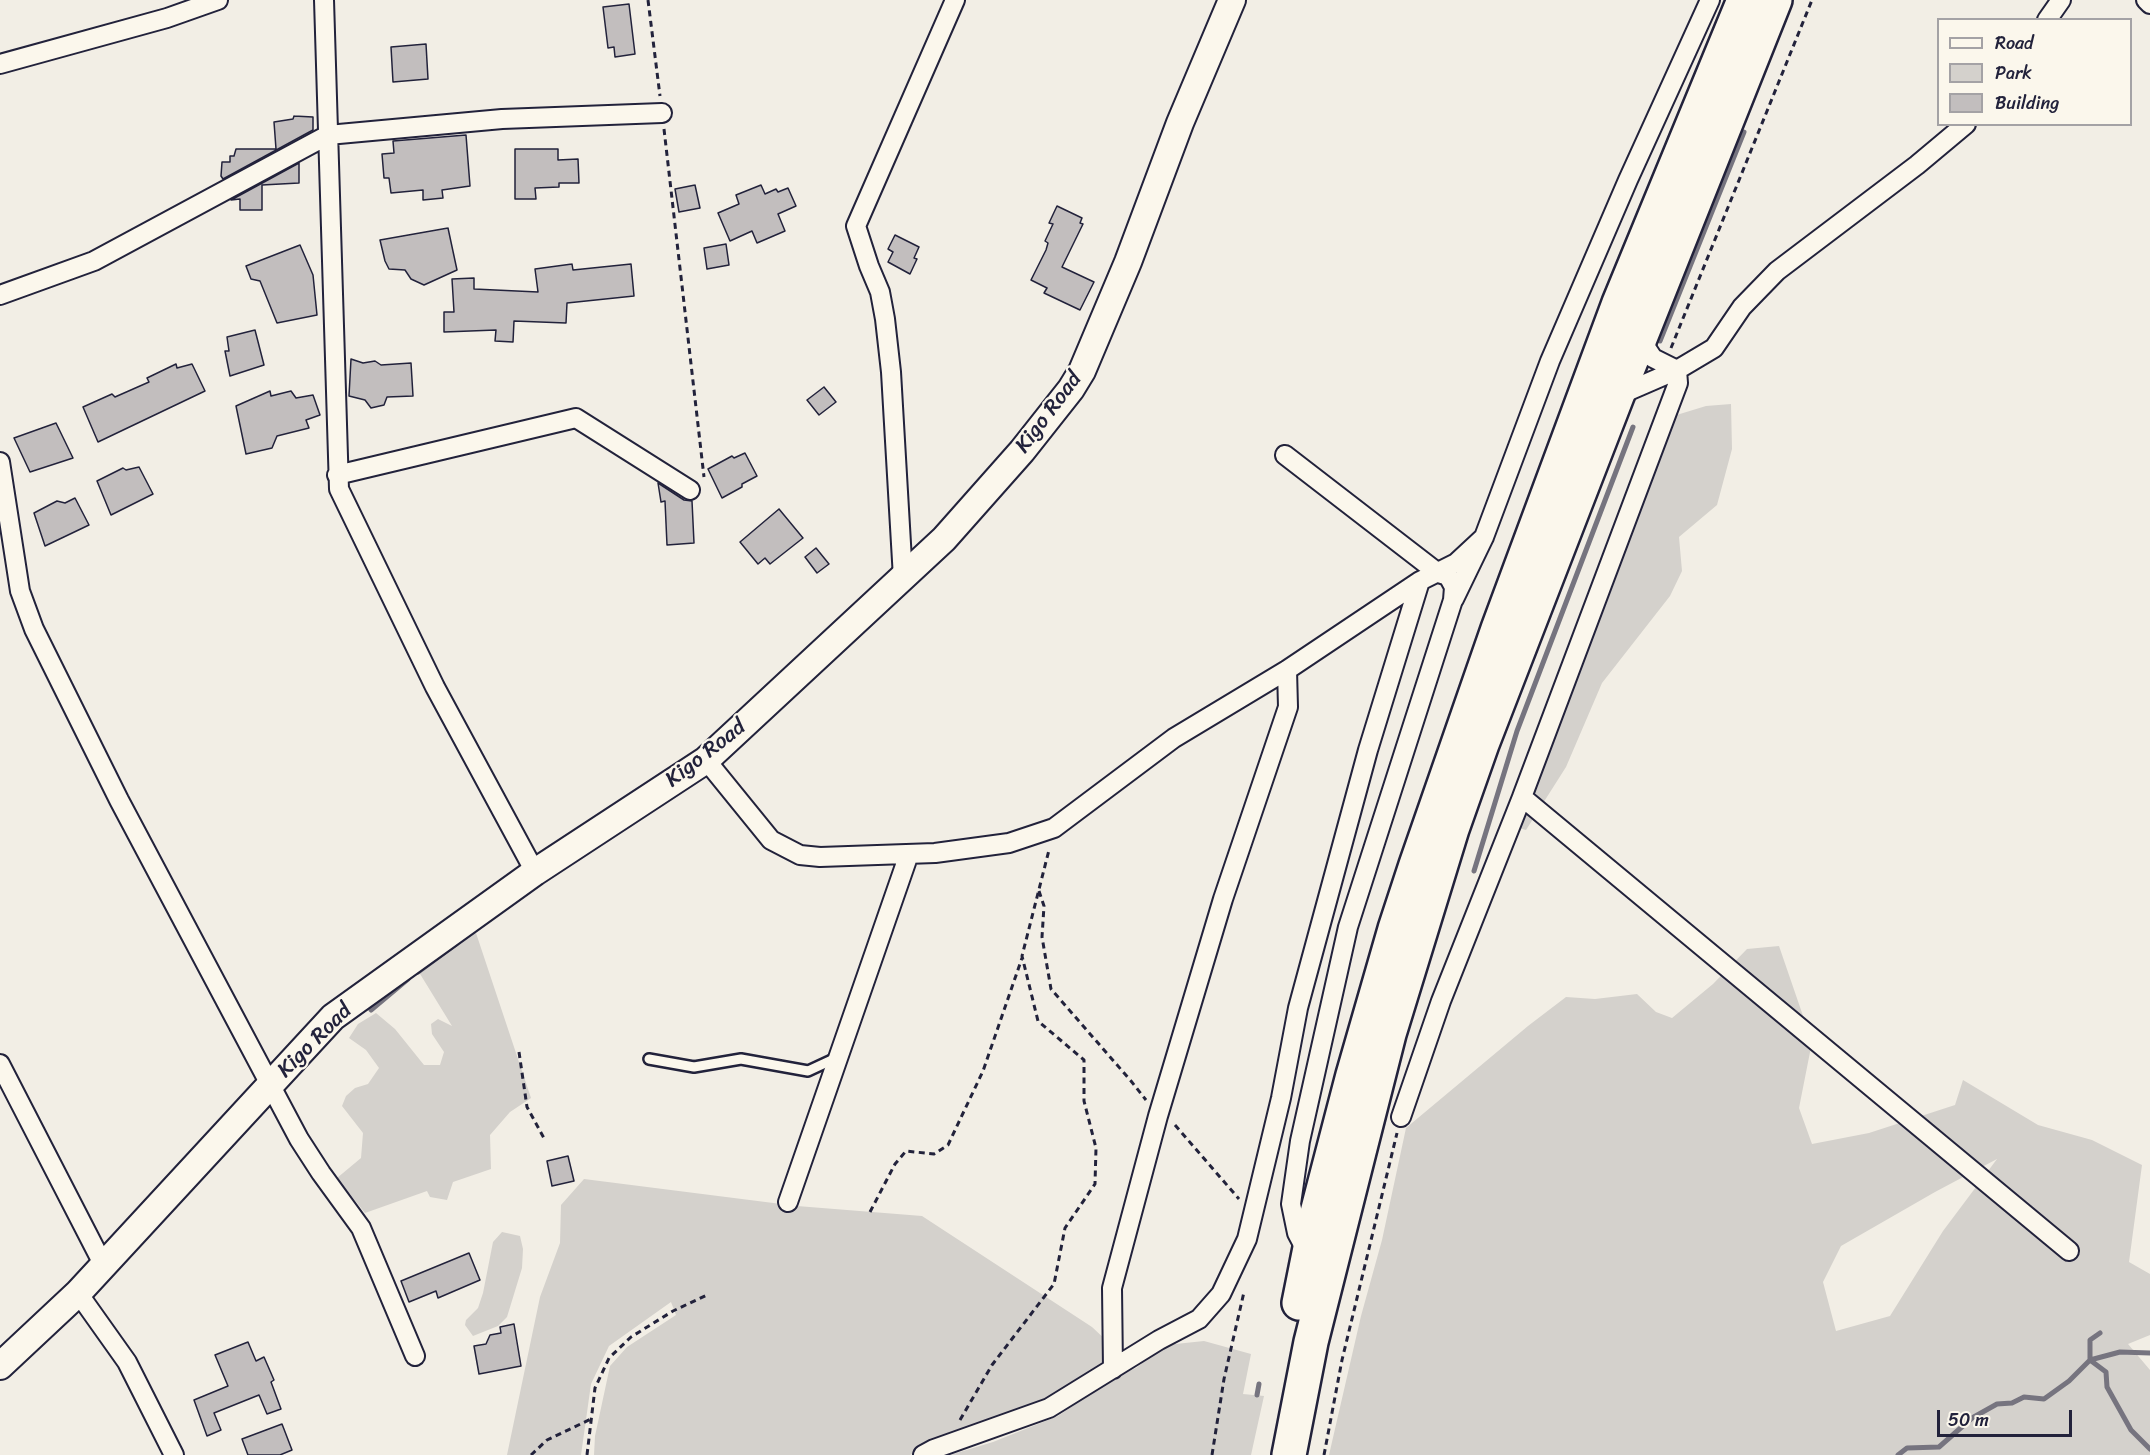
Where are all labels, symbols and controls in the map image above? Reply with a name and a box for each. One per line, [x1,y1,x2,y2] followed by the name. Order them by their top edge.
[1937,18,2132,126] legend
[1995,27,2034,59] text: Road
[1995,57,2032,89] text: Park
[1995,87,2059,119] text: Building
[1010,367,1088,459] street label: Kigo Road
[661,714,751,794] street label: Kigo Road
[272,998,358,1084] street label: Kigo Road
[1940,1398,2075,1436] scale bar
[1948,1404,1989,1436] text: 50 m

